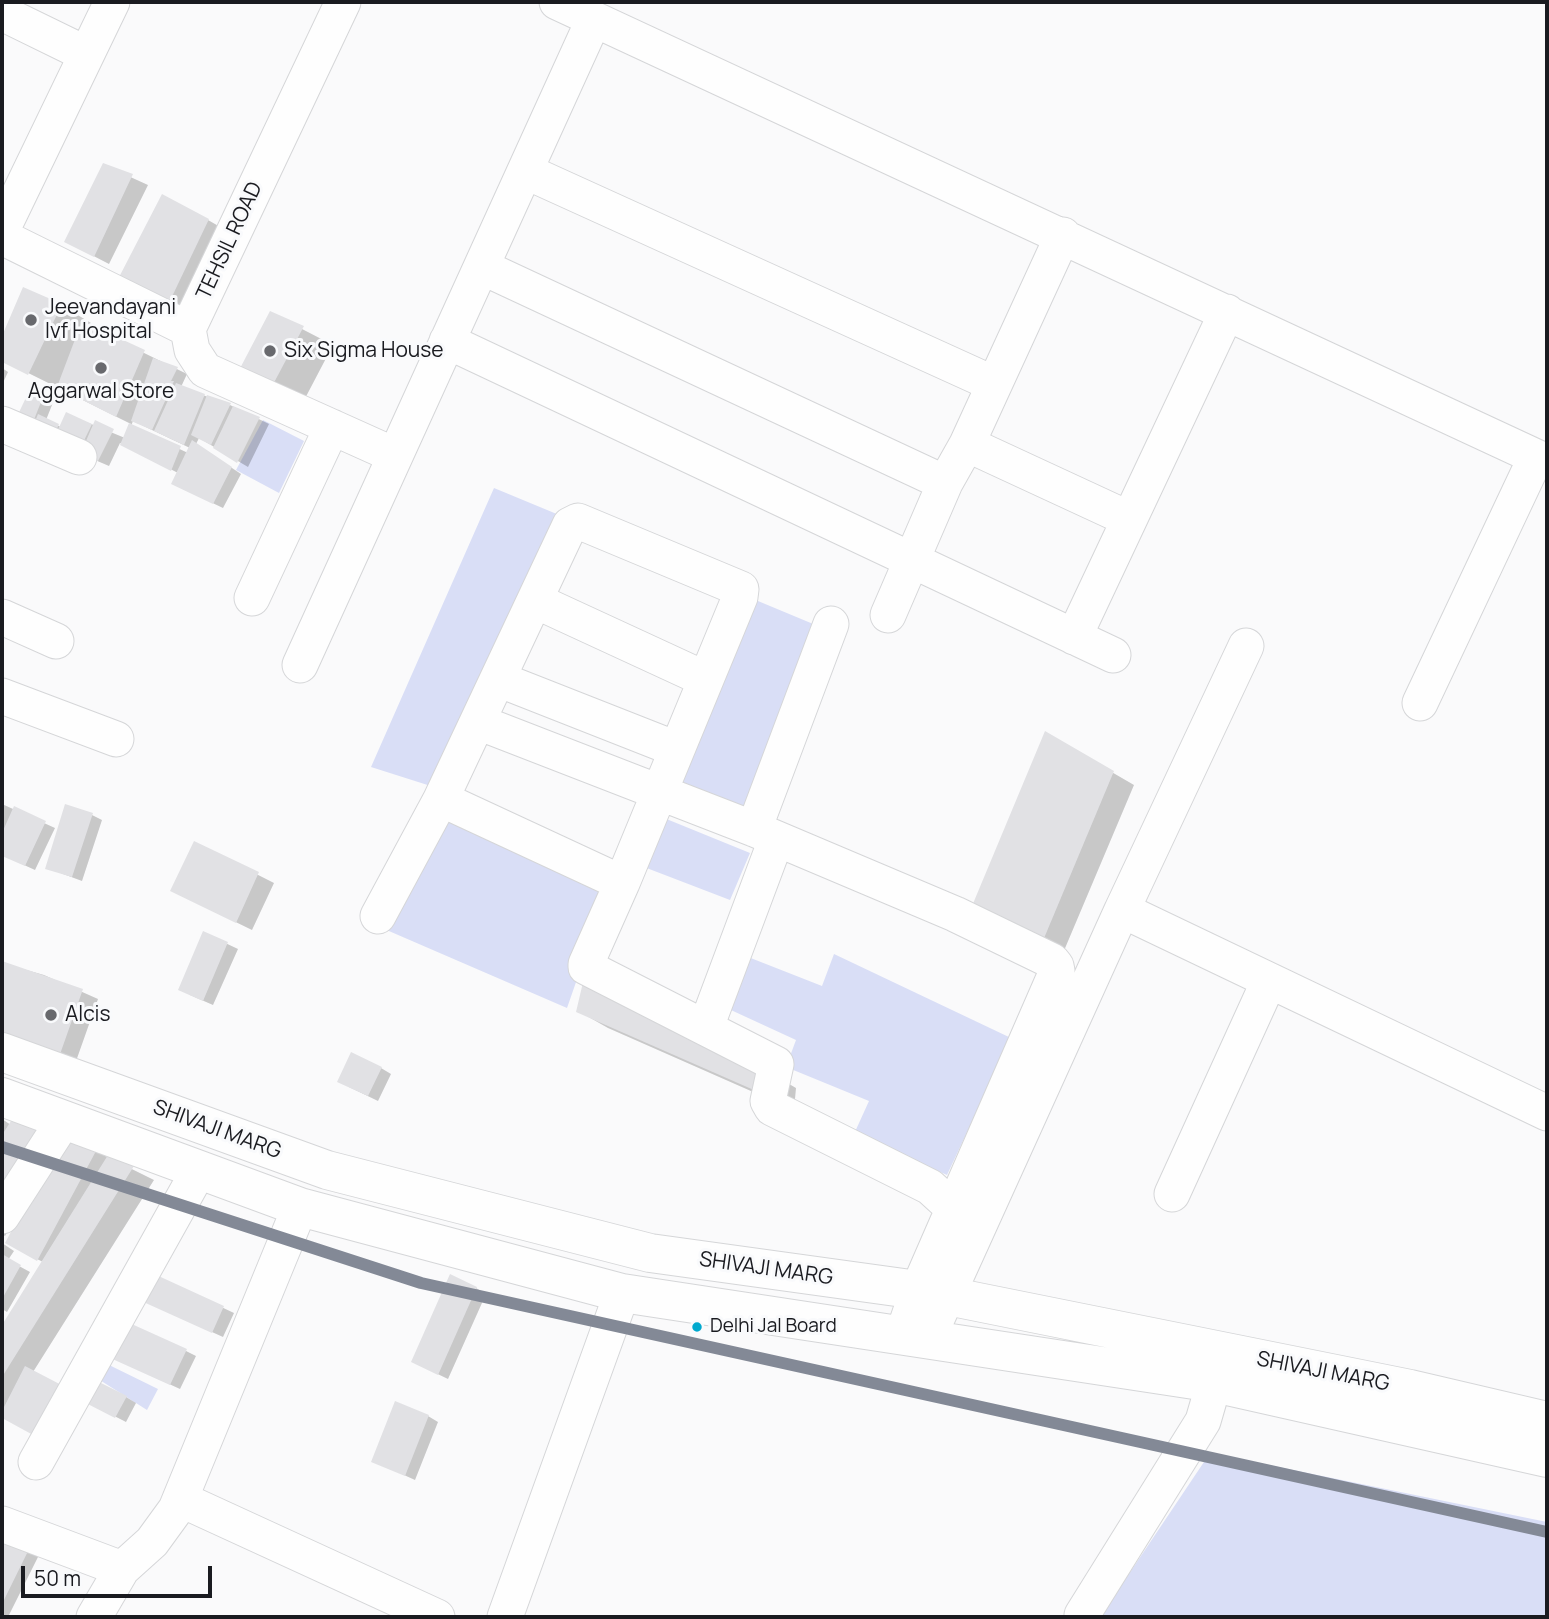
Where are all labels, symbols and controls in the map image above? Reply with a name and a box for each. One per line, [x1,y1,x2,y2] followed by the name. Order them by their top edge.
[192,178,268,304] street label: TEHSIL ROAD
[45,295,176,345] place label: Jeevandayani Ivf Hospital
[23,312,39,328] marker: Jeevandayani Ivf Hospital
[284,338,444,364] place label: Six Sigma House
[262,343,278,359] marker: Six Sigma House
[93,360,109,376] marker: Aggarwal Store
[28,379,174,405] place label: Aggarwal Store
[65,1002,110,1028] place label: Alcis
[43,1007,59,1023] marker: Alcis
[149,1095,285,1165] street label: SHIVAJI MARG
[698,1247,834,1291] street label: SHIVAJI MARG
[710,1316,837,1338] place label: Delhi Jal Board
[690,1320,704,1334] marker: Delhi Jal Board
[1255,1347,1391,1397] street label: SHIVAJI MARG
[24,1552,215,1596] scale bar
[34,1564,81,1592] text: 50 m

